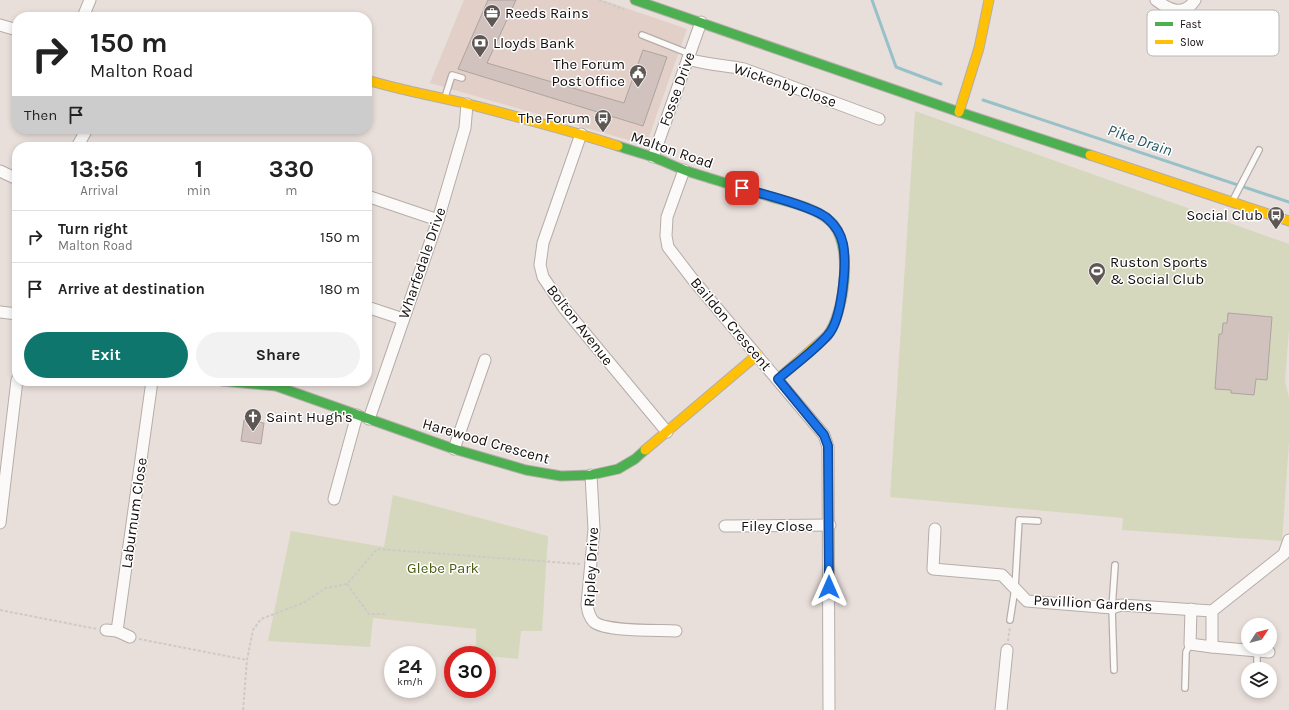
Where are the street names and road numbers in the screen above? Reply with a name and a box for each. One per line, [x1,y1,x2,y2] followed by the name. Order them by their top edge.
[655,49,699,129] street label: Fosse Drive
[731,59,839,111] street label: Wickenby Close
[628,127,716,173] street label: Malton Road
[395,205,449,321] street label: Wharfedale Drive
[687,274,775,375] street label: Baildon Crescent
[543,281,617,369] street label: Bolton Avenue
[420,414,552,468] street label: Harewood Crescent
[117,457,151,569] street label: Laburnum Close
[741,517,813,535] street label: Filey Close
[580,527,602,607] street label: Ripley Drive
[1033,591,1153,615] street label: Pavillion Gardens

